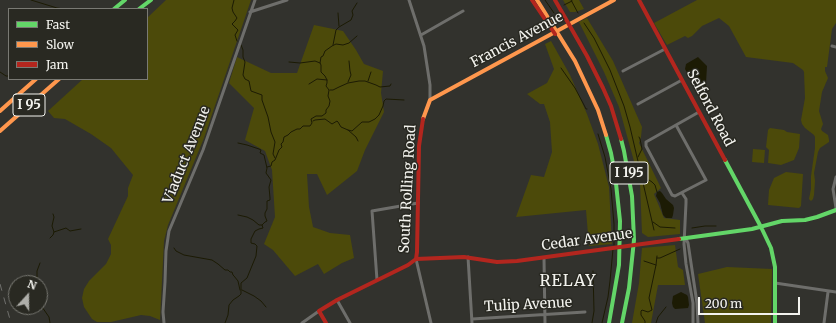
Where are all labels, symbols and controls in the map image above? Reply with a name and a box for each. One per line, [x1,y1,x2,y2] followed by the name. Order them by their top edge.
[8,8,148,80] legend
[468,9,566,71] street label: Francis Avenue
[46,17,70,32] text: Fast
[46,37,74,52] text: Slow
[46,57,68,72] text: Jam
[683,67,737,149] street label: Selford Road
[13,94,45,116] road number: I 95
[160,104,214,206] street label: Viaduct Avenue
[396,124,420,254] street label: South Rolling Road
[610,162,648,184] road number: I 195
[541,225,633,255] street label: Cedar Avenue
[539,271,597,291] district label: RELAY
[8,275,48,315] north arrow
[25,277,39,293] text: N
[700,289,802,315] scale bar
[484,294,572,316] street label: Tulip Avenue
[705,296,742,311] text: 200 m

